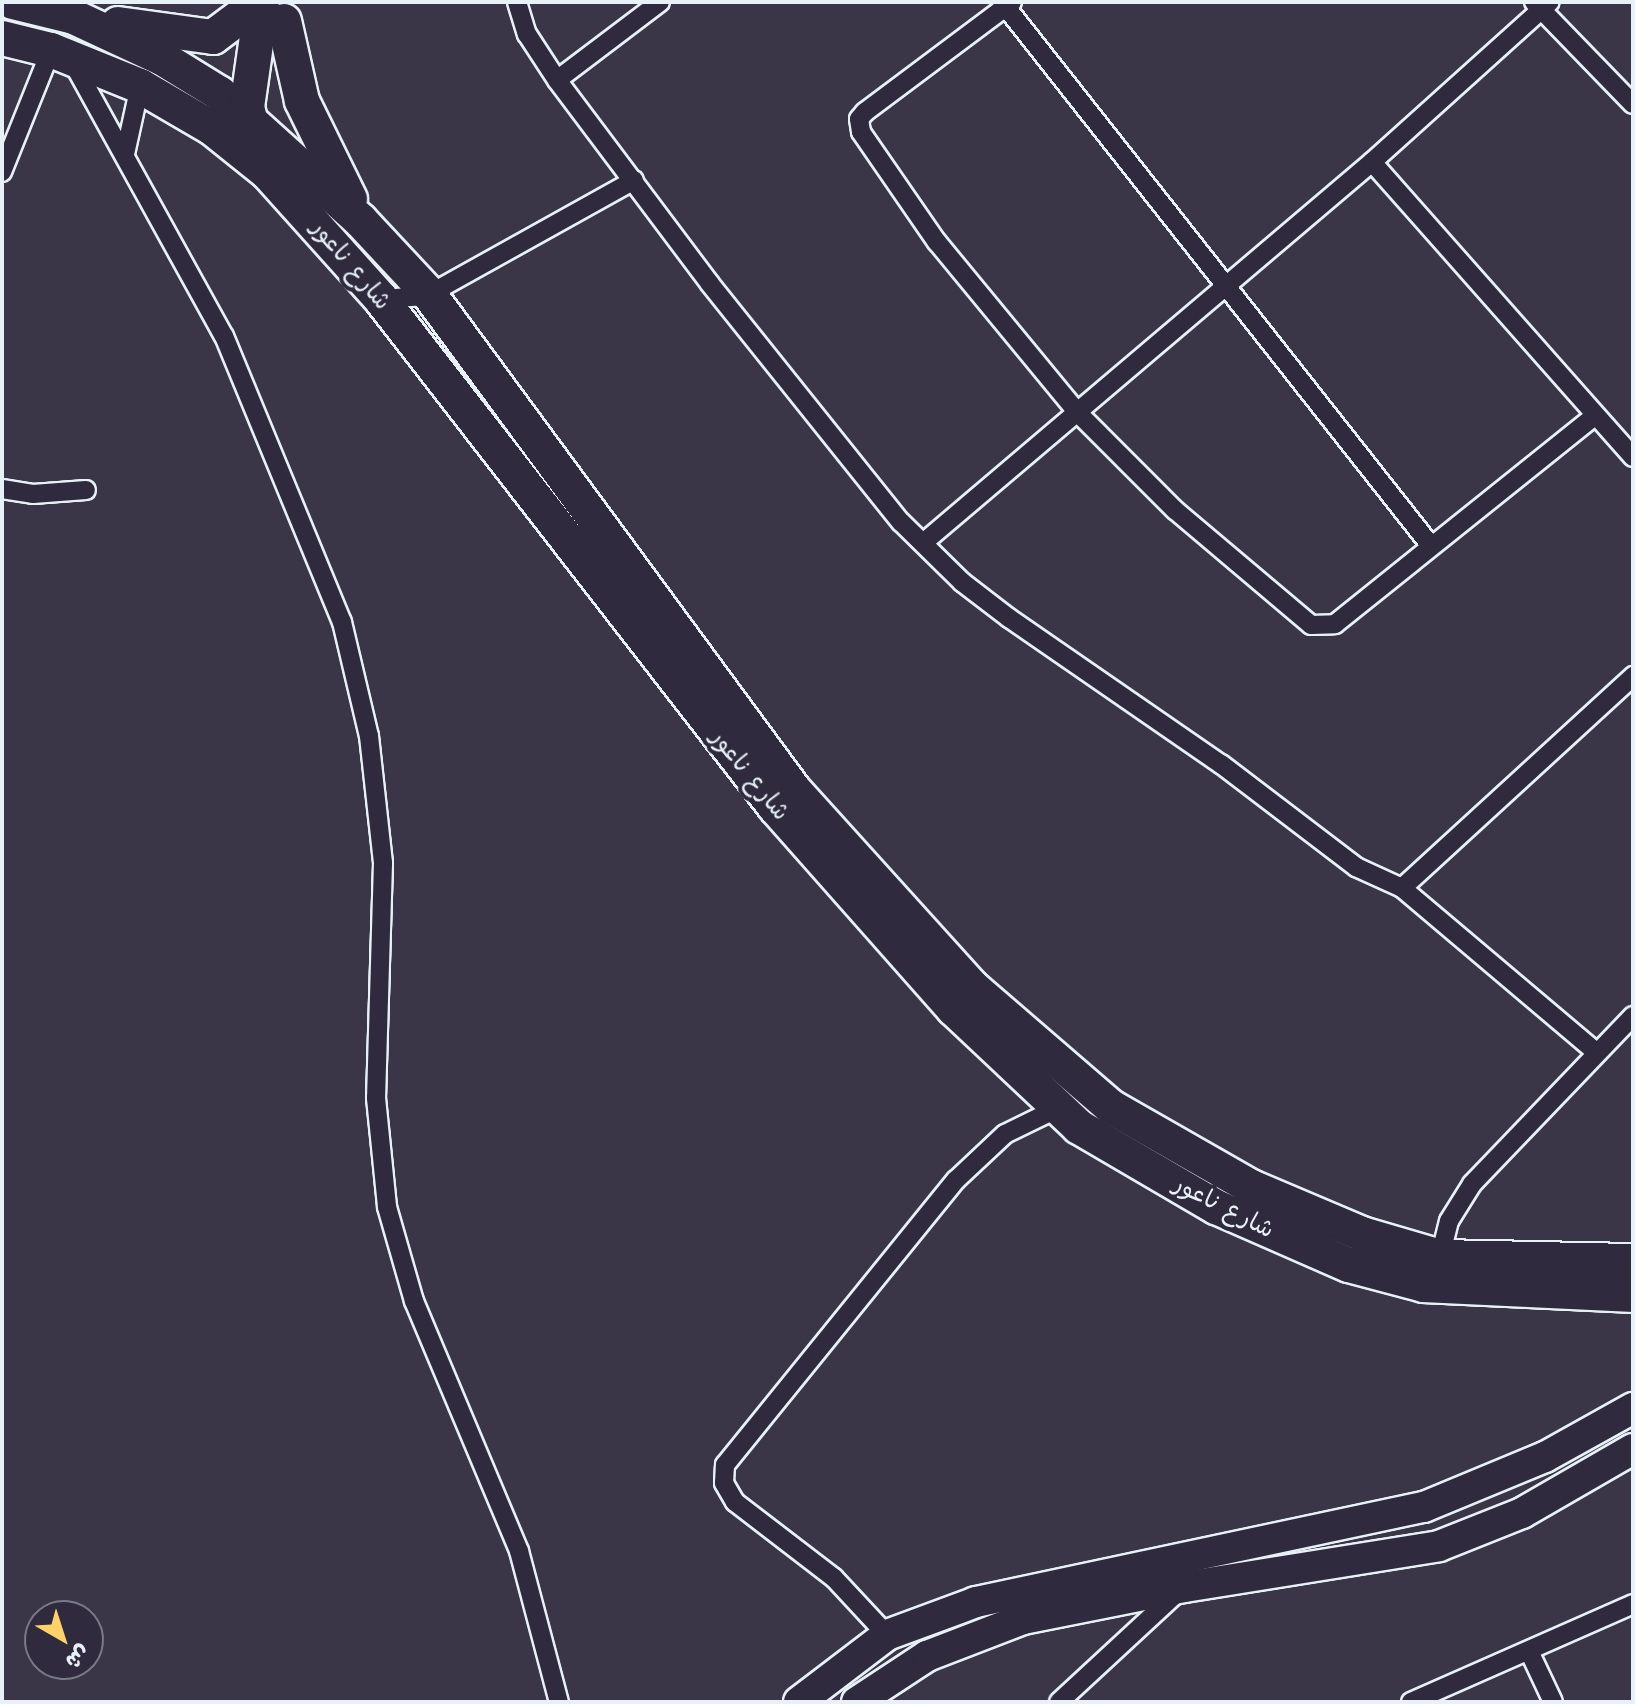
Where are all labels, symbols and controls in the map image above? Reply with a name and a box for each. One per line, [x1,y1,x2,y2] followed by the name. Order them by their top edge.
[305,214,397,316] street label: شارع ناعور
[705,724,795,826] street label: شارع ناعور
[1169,1170,1279,1244] street label: شارع ناعور
[24,1600,104,1680] north arrow
[60,1639,95,1675] text: ش

